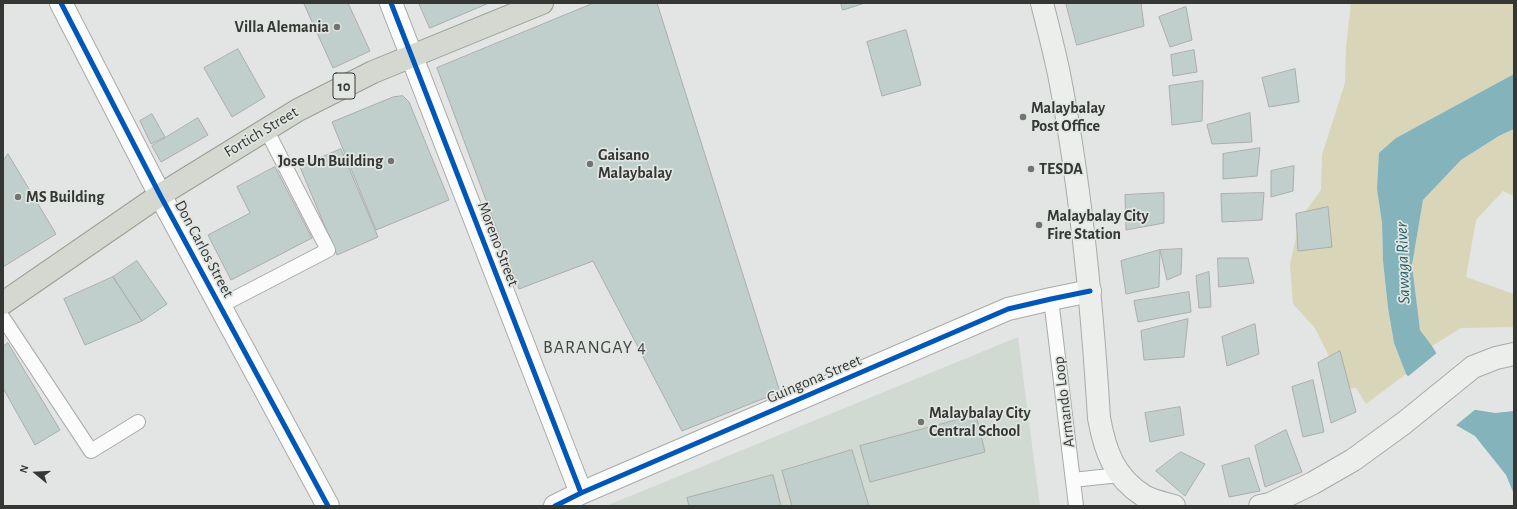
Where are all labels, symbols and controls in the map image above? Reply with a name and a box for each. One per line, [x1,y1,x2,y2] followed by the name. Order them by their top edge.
[235,17,329,37] place label: Villa Alemania
[332,22,342,32] marker: Villa Alemania
[333,73,355,99] road number: 10
[1031,98,1105,136] place label: Malaybalay Post Office
[220,102,302,162] street label: Fortich Street
[1018,112,1028,122] marker: Malaybalay Post Office
[598,145,672,183] place label: Gaisano Malaybalay
[278,151,383,171] place label: Jose Un Building
[386,156,396,166] marker: Jose Un Building
[585,159,595,169] marker: Gaisano Malaybalay
[1039,159,1083,179] place label: TESDA
[1026,164,1036,174] marker: TESDA
[26,187,104,207] place label: MS Building
[13,192,23,202] marker: MS Building
[170,197,238,301] street label: Don Carlos Street
[473,199,523,289] street label: Moreno Street
[1047,206,1149,244] place label: Malaybalay City Fire Station
[1034,220,1044,230] marker: Malaybalay City Fire Station
[1391,222,1415,304] water label: Sawaga River
[543,337,647,359] district label: BARANGAY 4
[764,350,864,408] street label: Guingona Street
[1049,355,1079,449] street label: Armando Loop
[929,403,1031,441] place label: Malaybalay City Central School
[916,417,926,427] marker: Malaybalay City Central School
[16,453,56,493] north arrow
[18,464,31,474] text: N

